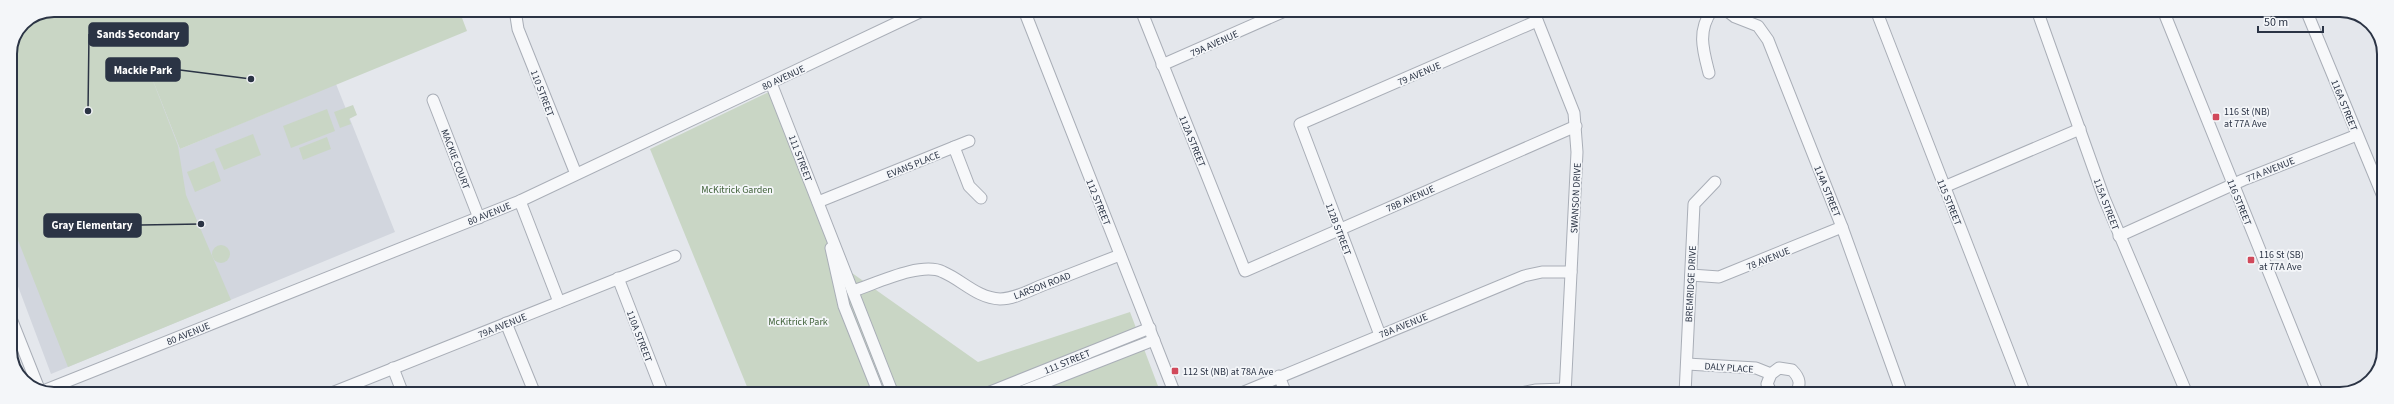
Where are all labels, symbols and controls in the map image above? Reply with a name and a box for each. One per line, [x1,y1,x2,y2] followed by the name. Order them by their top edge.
[2258,8,2323,34] scale bar
[2264,14,2288,31] text: 50 m
[89,23,188,46] callout: Sands Secondary
[97,27,180,42] text: Sands Secondary
[1188,27,1241,61] street label: 79A AVENUE
[106,58,180,81] callout: Mackie Park
[1396,59,1443,89] street label: 79 AVENUE
[760,62,807,94] street label: 80 AVENUE
[114,63,172,78] text: Mackie Park
[527,68,558,119] street label: 110 STREET
[2327,78,2361,134] street label: 116A STREET
[2224,105,2270,131] place label: 116 St (NB) at 77A Ave
[2211,112,2221,122] marker: 116 St (NB) at 77A Ave
[1175,114,1209,170] street label: 112A STREET
[437,127,473,192] street label: MACKIE COURT
[785,133,816,184] street label: 111 STREET
[885,148,942,182] street label: EVANS PLACE
[2244,154,2297,186] street label: 77A AVENUE
[1567,163,1585,234] street label: SWANSON DRIVE
[1810,164,1844,220] street label: 114A STREET
[2090,176,2123,233] street label: 115A STREET
[1082,177,1114,228] street label: 112 STREET
[1933,177,1965,228] street label: 115 STREET
[2223,177,2255,228] street label: 116 STREET
[1384,182,1437,216] street label: 78B AVENUE
[701,183,773,197] park label: McKitrick Garden
[465,199,513,229] street label: 80 AVENUE
[1322,201,1355,258] street label: 112B STREET
[44,214,141,237] callout: Gray Elementary
[51,218,133,233] text: Gray Elementary
[1744,244,1792,274] street label: 78 AVENUE
[1682,245,1700,323] street label: BREMRIDGE DRIVE
[2259,248,2304,274] place label: 116 St (SB) at 77A Ave
[2246,255,2256,265] marker: 116 St (SB) at 77A Ave
[1012,269,1073,303] street label: LARSON ROAD
[623,308,656,365] street label: 110A STREET
[476,310,529,342] street label: 79A AVENUE
[1377,310,1430,342] street label: 78A AVENUE
[768,315,828,329] park label: McKitrick Park
[164,319,212,349] street label: 80 AVENUE
[1042,346,1093,378] street label: 111 STREET
[1704,359,1754,377] street label: DALY PLACE
[1183,365,1273,379] place label: 112 St (NB) at 78A Ave
[1170,366,1180,376] marker: 112 St (NB) at 78A Ave

